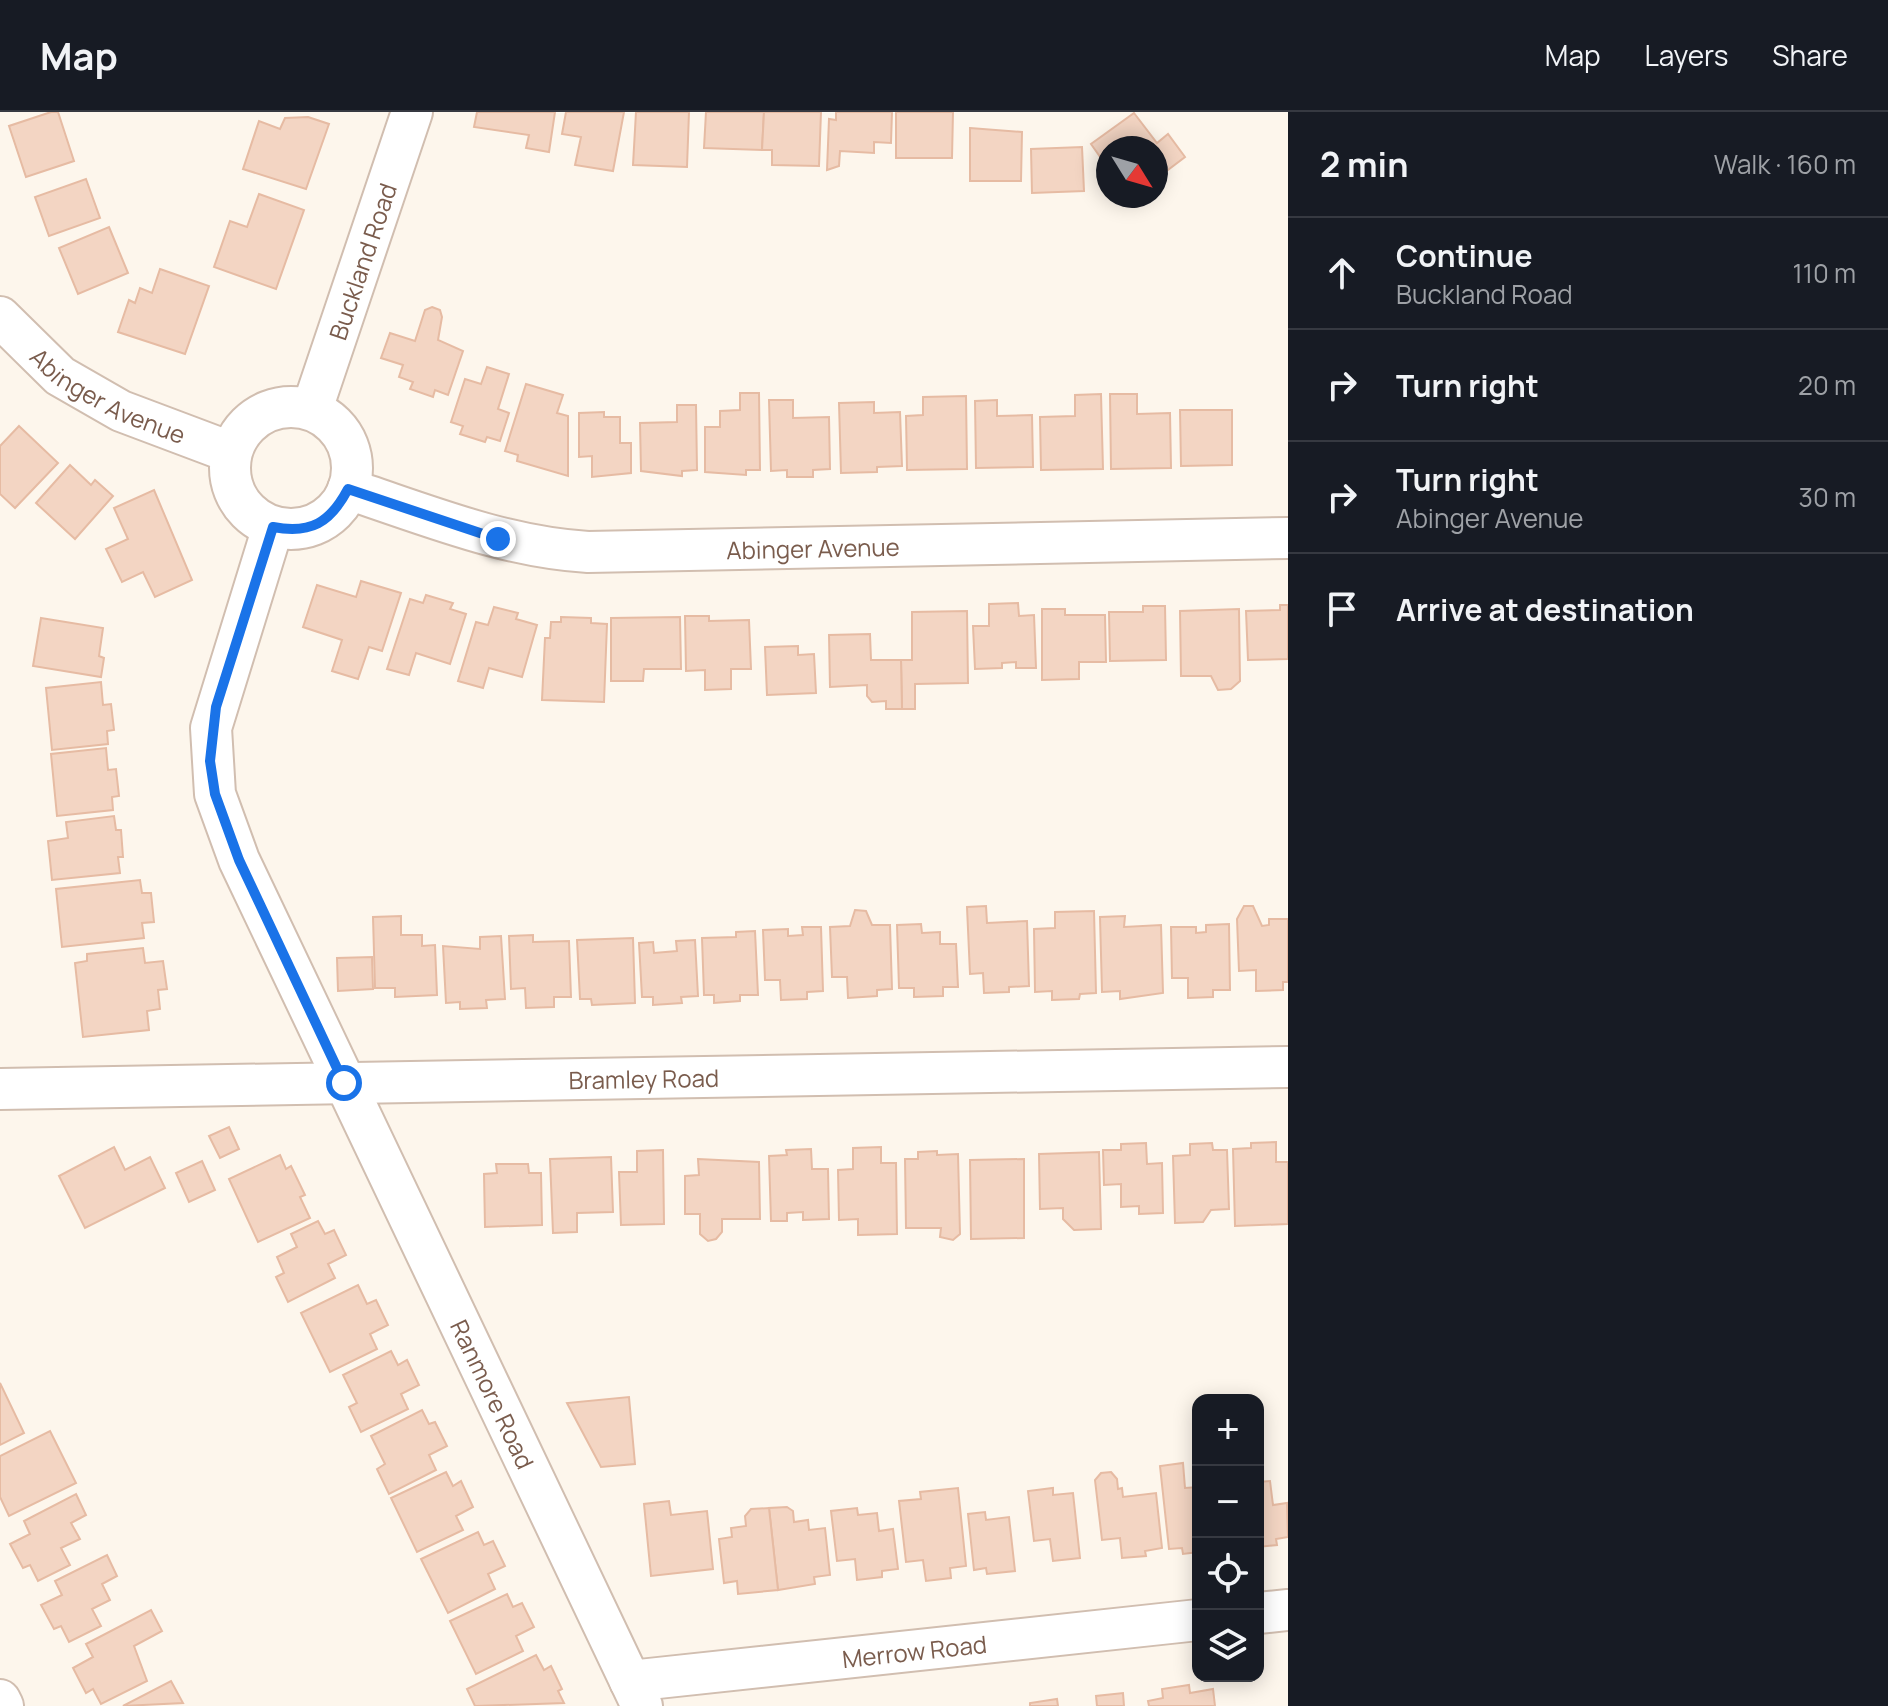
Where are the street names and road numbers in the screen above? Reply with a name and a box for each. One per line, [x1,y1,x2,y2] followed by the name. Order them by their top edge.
[320,179,403,344] street label: Buckland Road
[24,340,191,450] street label: Abinger Avenue
[726,529,900,566] street label: Abinger Avenue
[568,1060,719,1096] street label: Bramley Road
[444,1314,543,1474] street label: Ranmore Road
[840,1626,988,1675] street label: Merrow Road

